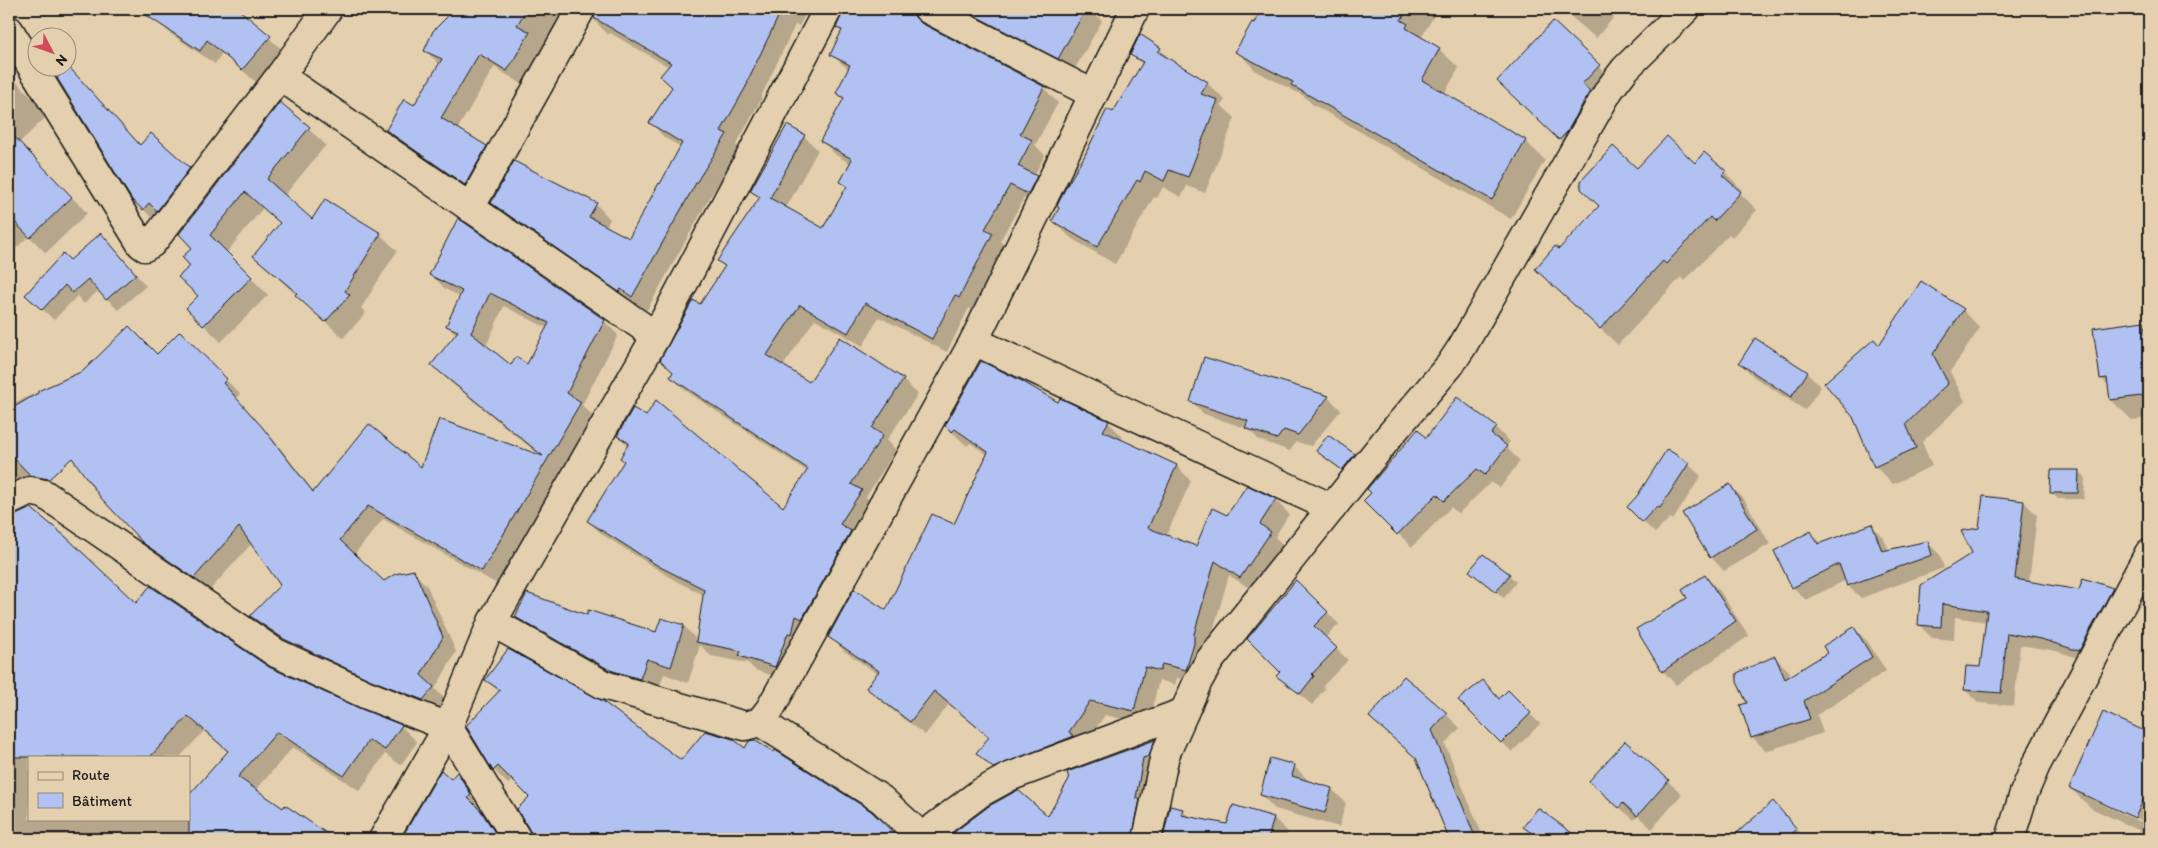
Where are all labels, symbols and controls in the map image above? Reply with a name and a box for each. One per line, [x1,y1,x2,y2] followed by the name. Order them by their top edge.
[28,28,78,78] north arrow
[52,51,71,69] text: N
[28,756,190,820] legend
[72,766,110,784] text: Route
[72,792,133,810] text: Bâtiment

